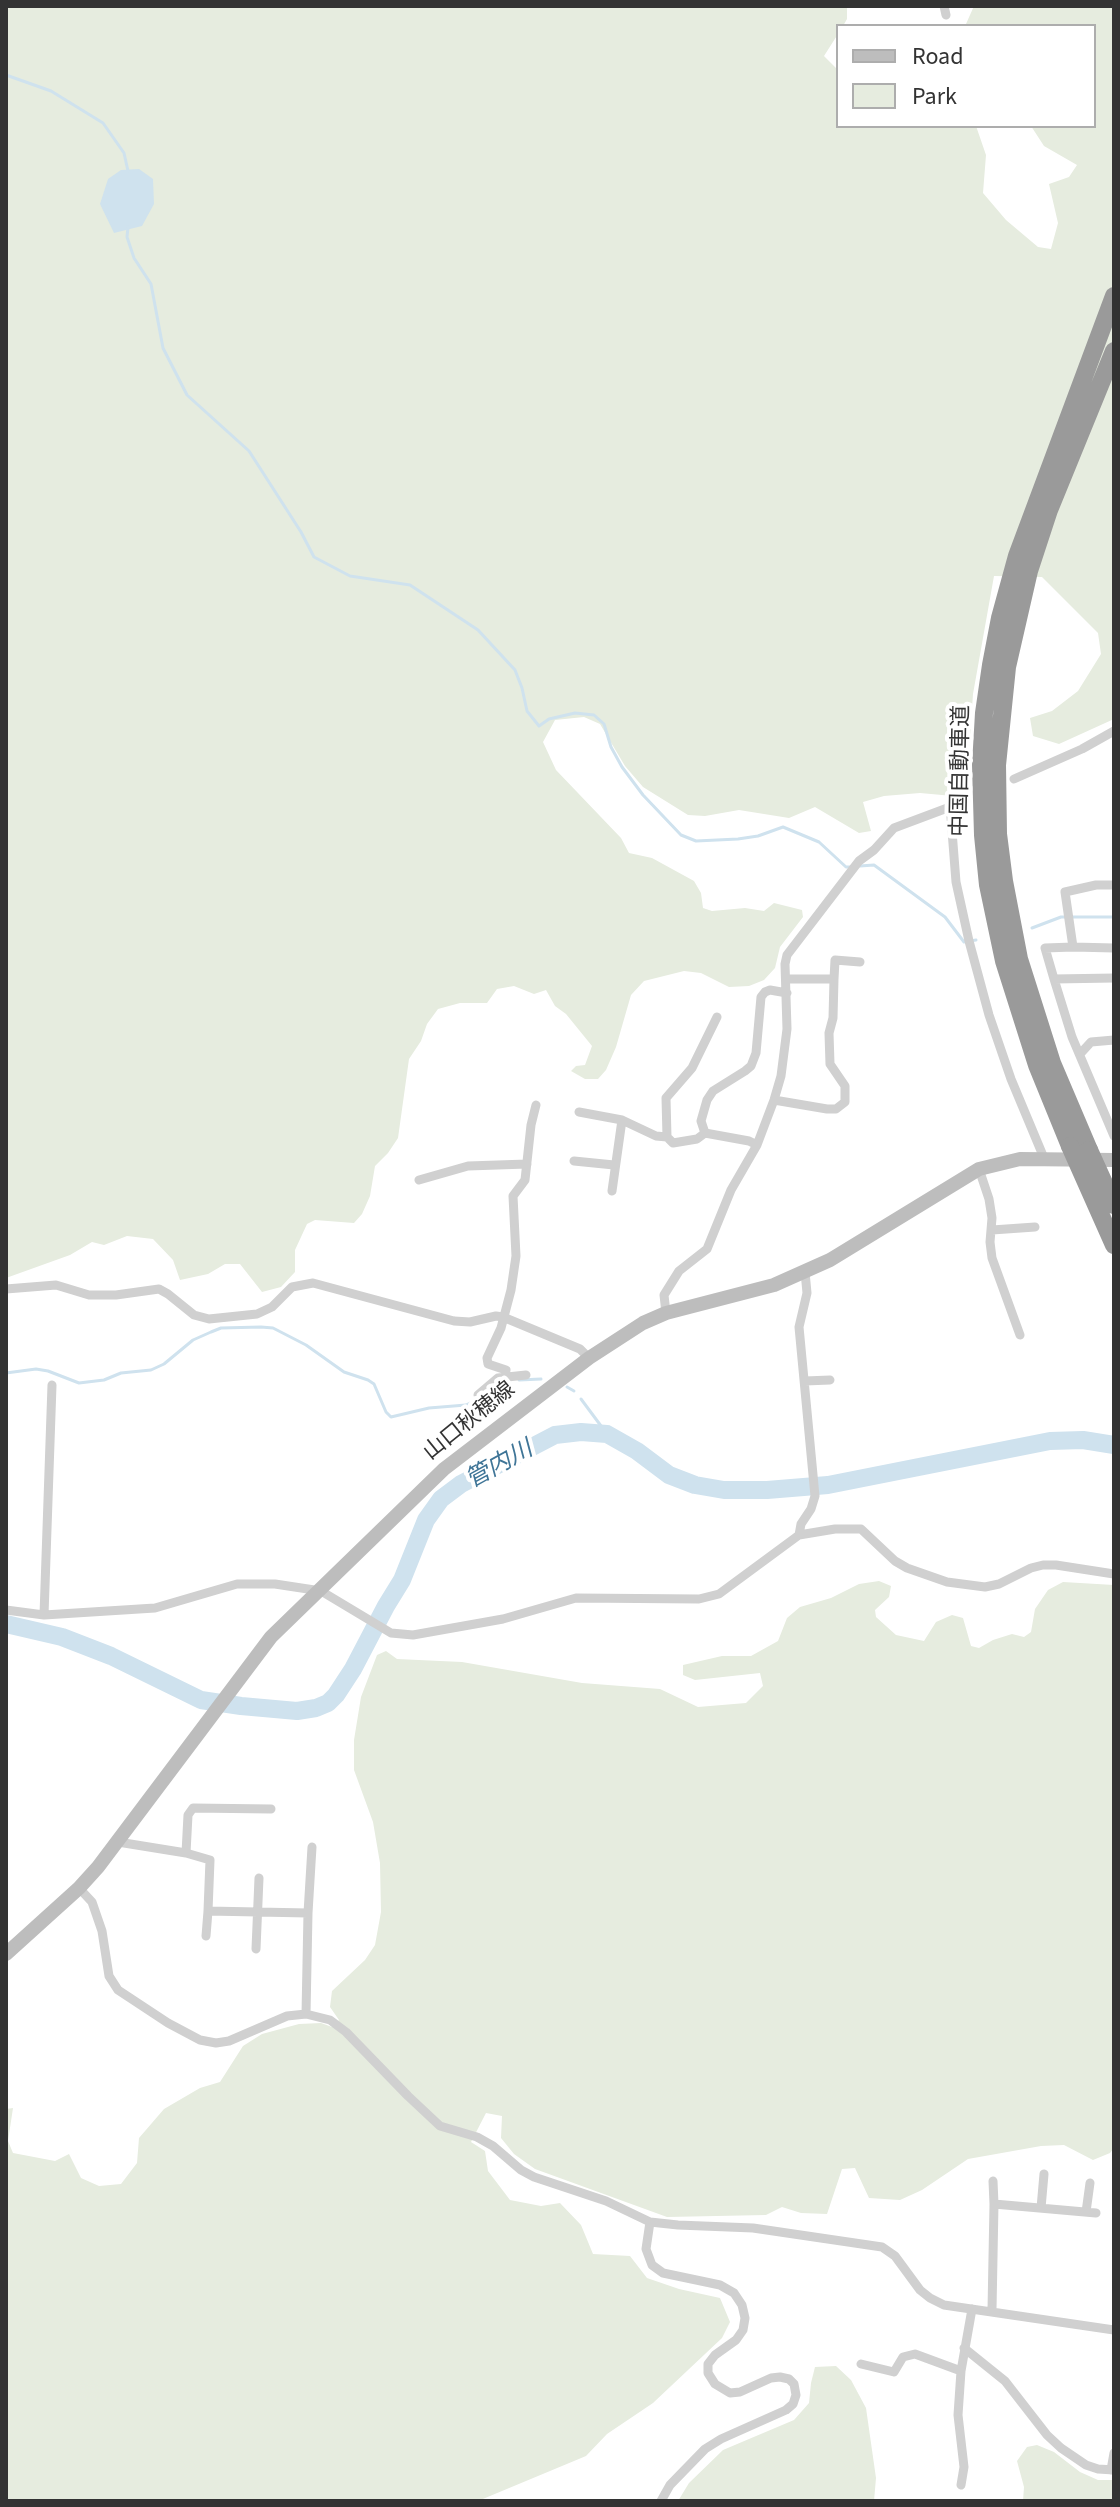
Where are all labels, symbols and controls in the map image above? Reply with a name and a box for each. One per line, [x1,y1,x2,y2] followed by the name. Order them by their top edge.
[836,24,1096,128] legend
[912,39,964,74] text: Road
[912,79,957,114] text: Park
[948,705,976,837] street label: 中国自動車道
[419,1377,521,1467] street label: 山口秋穂線
[462,1436,538,1496] water label: 管内川

